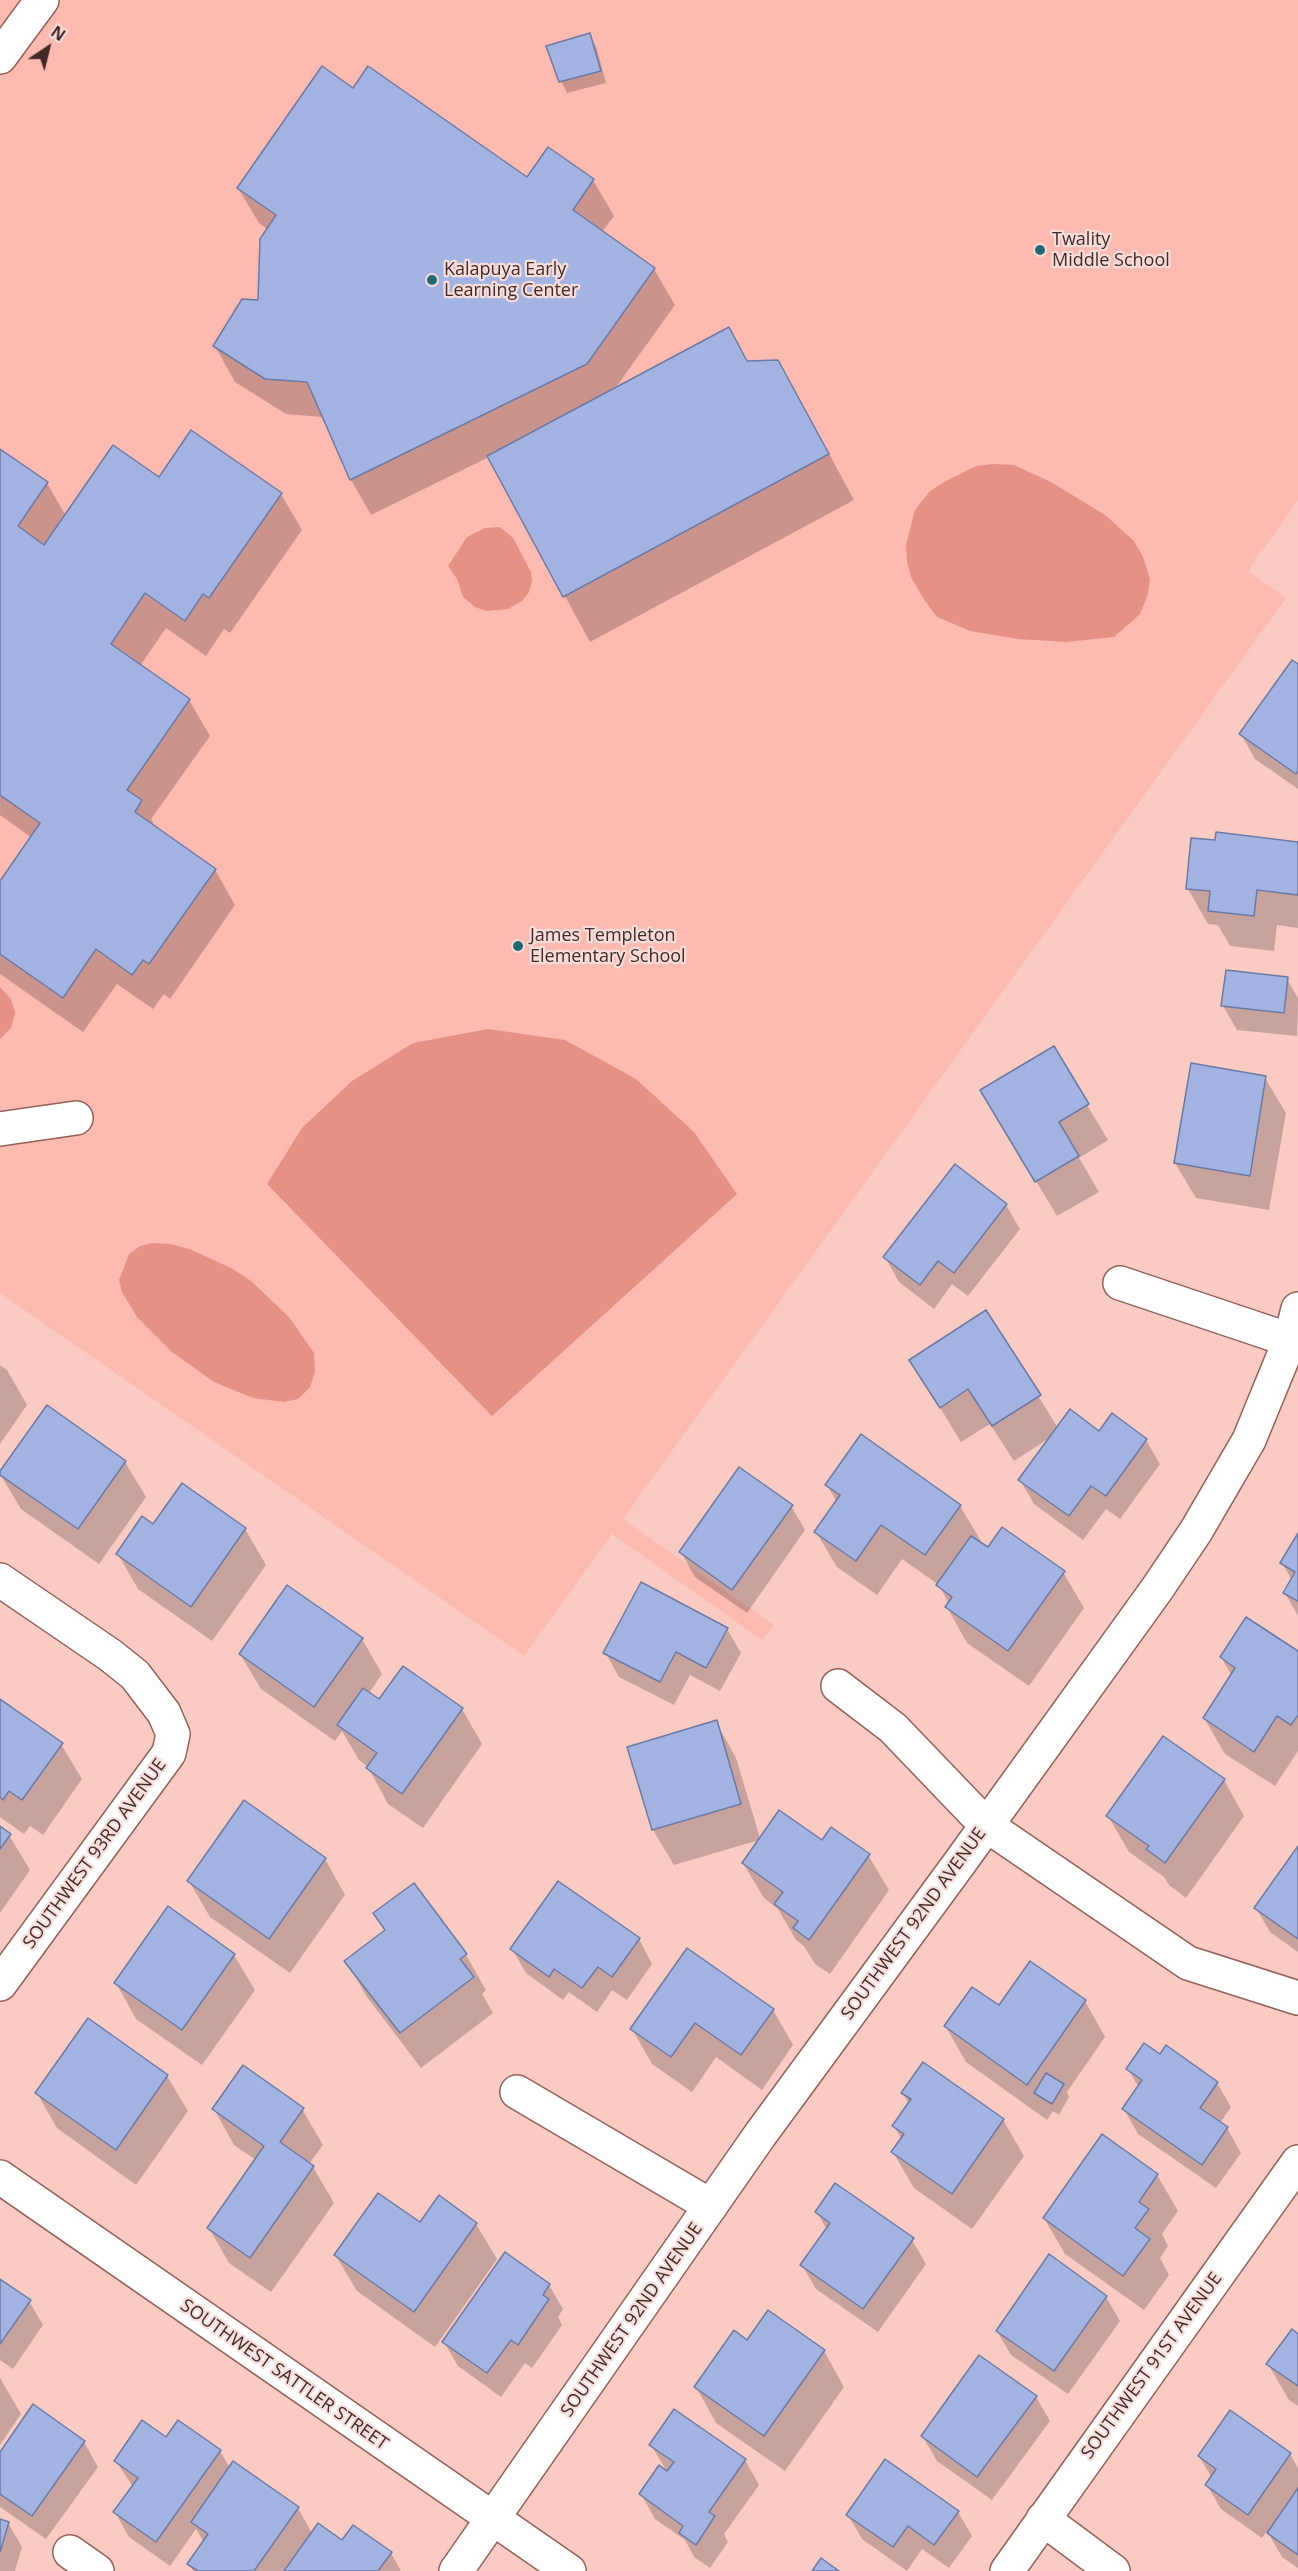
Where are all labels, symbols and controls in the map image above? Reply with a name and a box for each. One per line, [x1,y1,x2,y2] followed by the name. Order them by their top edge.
[18,18,78,78] north arrow
[47,21,70,46] text: N
[1052,229,1170,272] place label: Twality Middle School
[1033,243,1047,257] marker: Twality Middle School
[444,259,578,302] place label: Kalapuya Early Learning Center
[425,273,439,287] marker: Kalapuya Early Learning Center
[530,925,686,968] place label: James Templeton Elementary School
[511,939,525,953] marker: James Templeton Elementary School
[19,1755,171,1953] street label: SOUTHWEST 93RD AVENUE
[837,1824,991,2024] street label: SOUTHWEST 92ND AVENUE
[557,2219,707,2421] street label: SOUTHWEST 92ND AVENUE
[1077,2269,1227,2463] street label: SOUTHWEST 91ST AVENUE
[176,2295,392,2455] street label: SOUTHWEST SATTLER STREET

